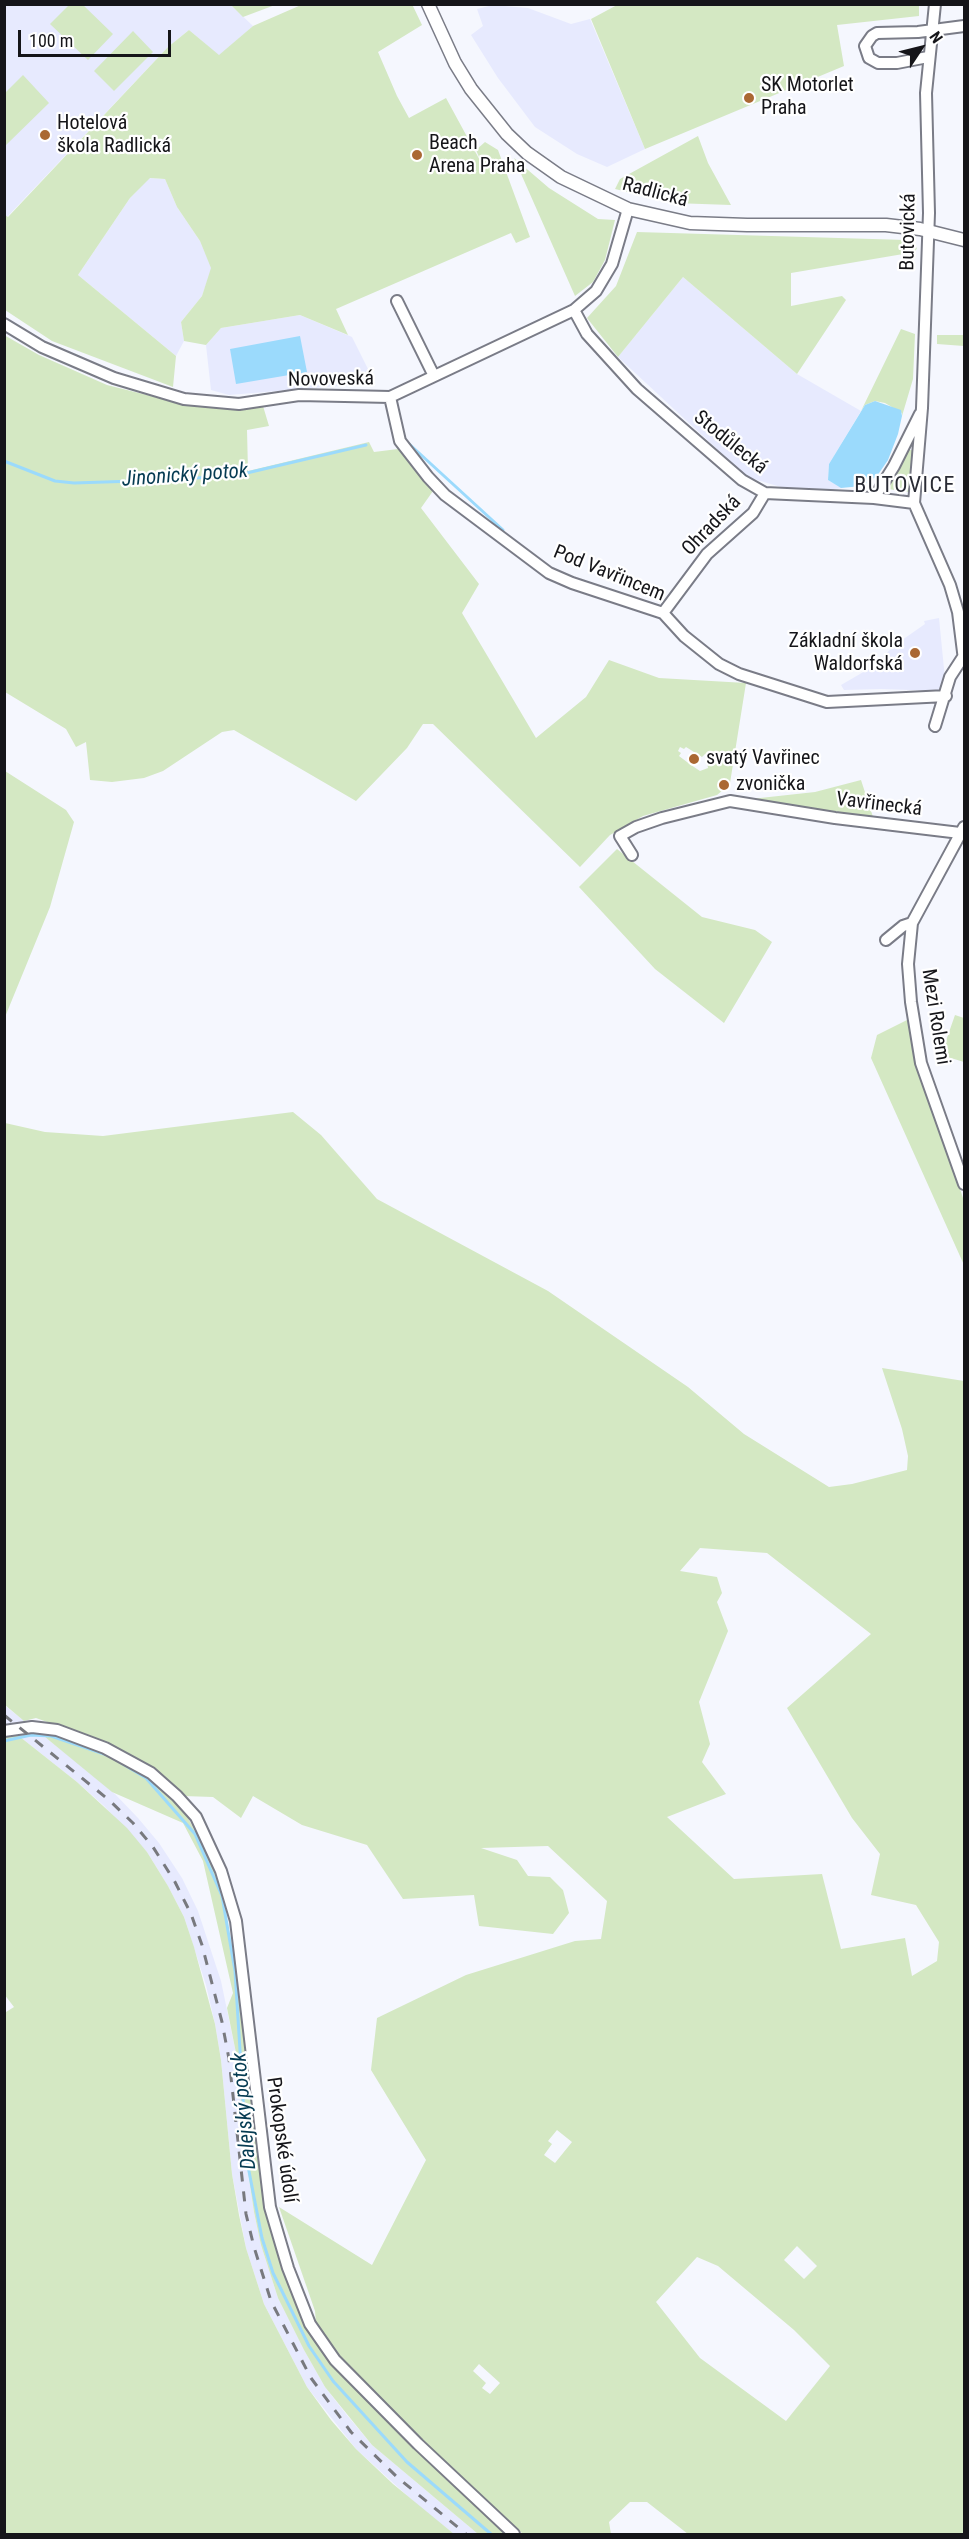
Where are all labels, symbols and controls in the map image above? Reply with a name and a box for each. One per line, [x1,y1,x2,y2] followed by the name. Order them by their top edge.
[21,18,174,56] scale bar
[891,18,951,78] north arrow
[926,28,947,47] text: N
[29,30,73,51] text: 100 m
[761,74,854,121] place label: SK Motorlet Praha
[742,91,756,105] marker: SK Motorlet Praha
[57,112,171,159] place label: Hotelová škola Radlická
[38,128,52,142] marker: Hotelová škola Radlická
[429,132,525,179] place label: Beach Arena Praha
[410,148,424,162] marker: Beach Arena Praha
[619,173,691,213] street label: Radlická
[896,193,922,271] street label: Butovická
[288,367,374,393] street label: Novoveská
[688,406,772,480] street label: Stodůlecká
[121,459,249,493] water label: Jinonický potok
[854,473,956,499] district label: BUTOVICE
[677,491,747,561] street label: Ohradská
[550,541,668,607] street label: Pod Vavřincem
[789,630,903,677] place label: Základní škola Waldorfská
[908,646,922,660] marker: Základní škola Waldorfská
[706,747,820,771] place label: svatý Vavřinec
[687,752,701,766] marker: svatý Vavřinec
[736,773,805,797] place label: zvonička
[717,778,731,792] marker: zvonička
[835,788,923,822] street label: Vavřinecká
[916,967,954,1067] street label: Mezi Rolemi
[227,2051,263,2171] water label: Dalejský potok
[260,2076,302,2204] street label: Prokopské údolí

